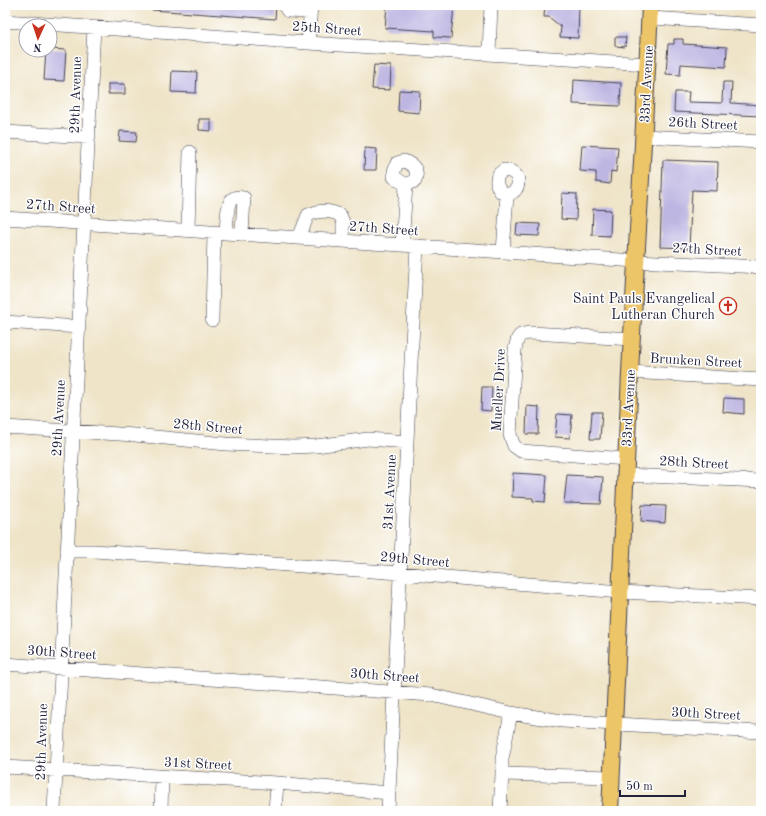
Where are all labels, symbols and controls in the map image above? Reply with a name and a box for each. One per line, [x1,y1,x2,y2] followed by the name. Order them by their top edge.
[18,18,58,58] north arrow
[292,20,362,38] street label: 25th Street
[32,41,42,52] text: N
[638,45,656,123] street label: 33rd Avenue
[68,56,84,134] street label: 29th Avenue
[668,115,738,133] street label: 26th Street
[26,198,96,216] street label: 27th Street
[349,220,419,238] street label: 27th Street
[672,241,742,259] street label: 27th Street
[573,292,715,322] place label: Saint Pauls Evangelical Lutheran Church
[718,296,738,316] church icon: Saint Pauls Evangelical Lutheran Church
[490,348,508,432] street label: Mueller Drive
[649,352,743,370] street label: Brunken Street
[620,369,638,447] street label: 33rd Avenue
[50,379,68,457] street label: 29th Avenue
[173,417,243,437] street label: 28th Street
[381,454,399,530] street label: 31st Avenue
[659,454,729,472] street label: 28th Street
[380,550,450,570] street label: 29th Street
[27,644,97,662] street label: 30th Street
[350,667,420,685] street label: 30th Street
[34,703,50,781] street label: 29th Avenue
[671,705,741,723] street label: 30th Street
[164,755,232,773] street label: 31st Street
[620,772,685,798] scale bar
[626,780,653,793] text: 50 m

